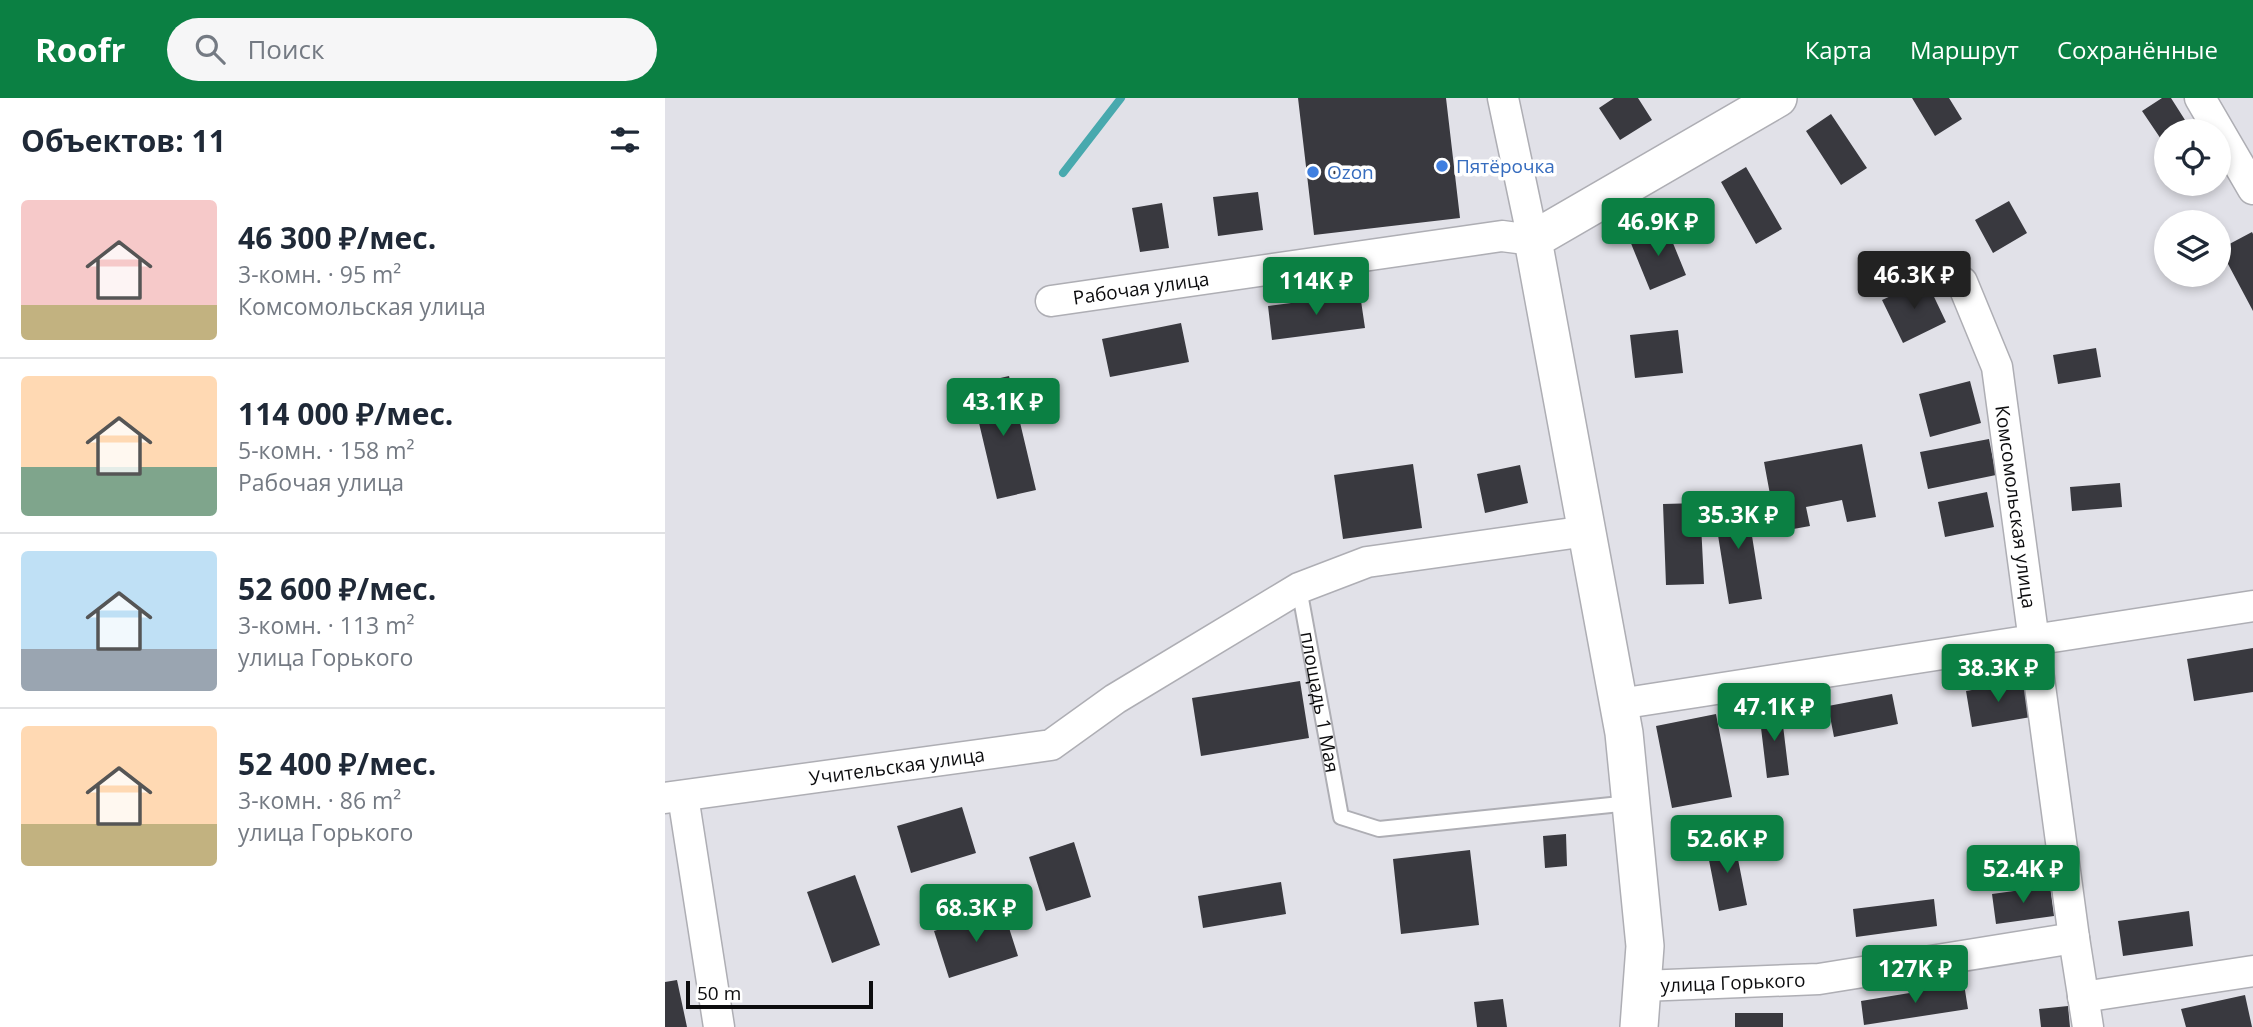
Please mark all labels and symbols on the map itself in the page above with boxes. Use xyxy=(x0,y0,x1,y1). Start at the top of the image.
place label: Пятёрочка xyxy=(1456,153,1555,179)
marker: Пятёрочка xyxy=(1434,158,1450,174)
place label: Ozon xyxy=(1327,159,1374,185)
marker: Ozon xyxy=(1305,164,1321,180)
pin: 46.9K ₽ xyxy=(1593,198,1723,258)
pin: 46.3K ₽ xyxy=(1849,252,1979,311)
pin: 114K ₽ xyxy=(1259,258,1373,317)
street label: Рабочая улица xyxy=(1071,265,1211,311)
pin: 43.1K ₽ xyxy=(938,378,1068,438)
street label: Комсомольская улица xyxy=(1989,404,2042,610)
pin: 35.3K ₽ xyxy=(1673,491,1803,551)
street label: площадь 1 Мая xyxy=(1294,630,1346,775)
pin: 38.3K ₽ xyxy=(1933,644,2063,704)
pin: 47.1K ₽ xyxy=(1709,684,1839,743)
street label: Учительская улица xyxy=(807,741,986,791)
pin: 52.6K ₽ xyxy=(1662,816,1792,875)
pin: 52.4K ₽ xyxy=(1958,846,2088,905)
pin: 68.3K ₽ xyxy=(911,884,1041,944)
pin: 127K ₽ xyxy=(1858,946,1972,1005)
street label: улица Горького xyxy=(1660,967,1806,998)
scale bar xyxy=(686,978,873,1010)

